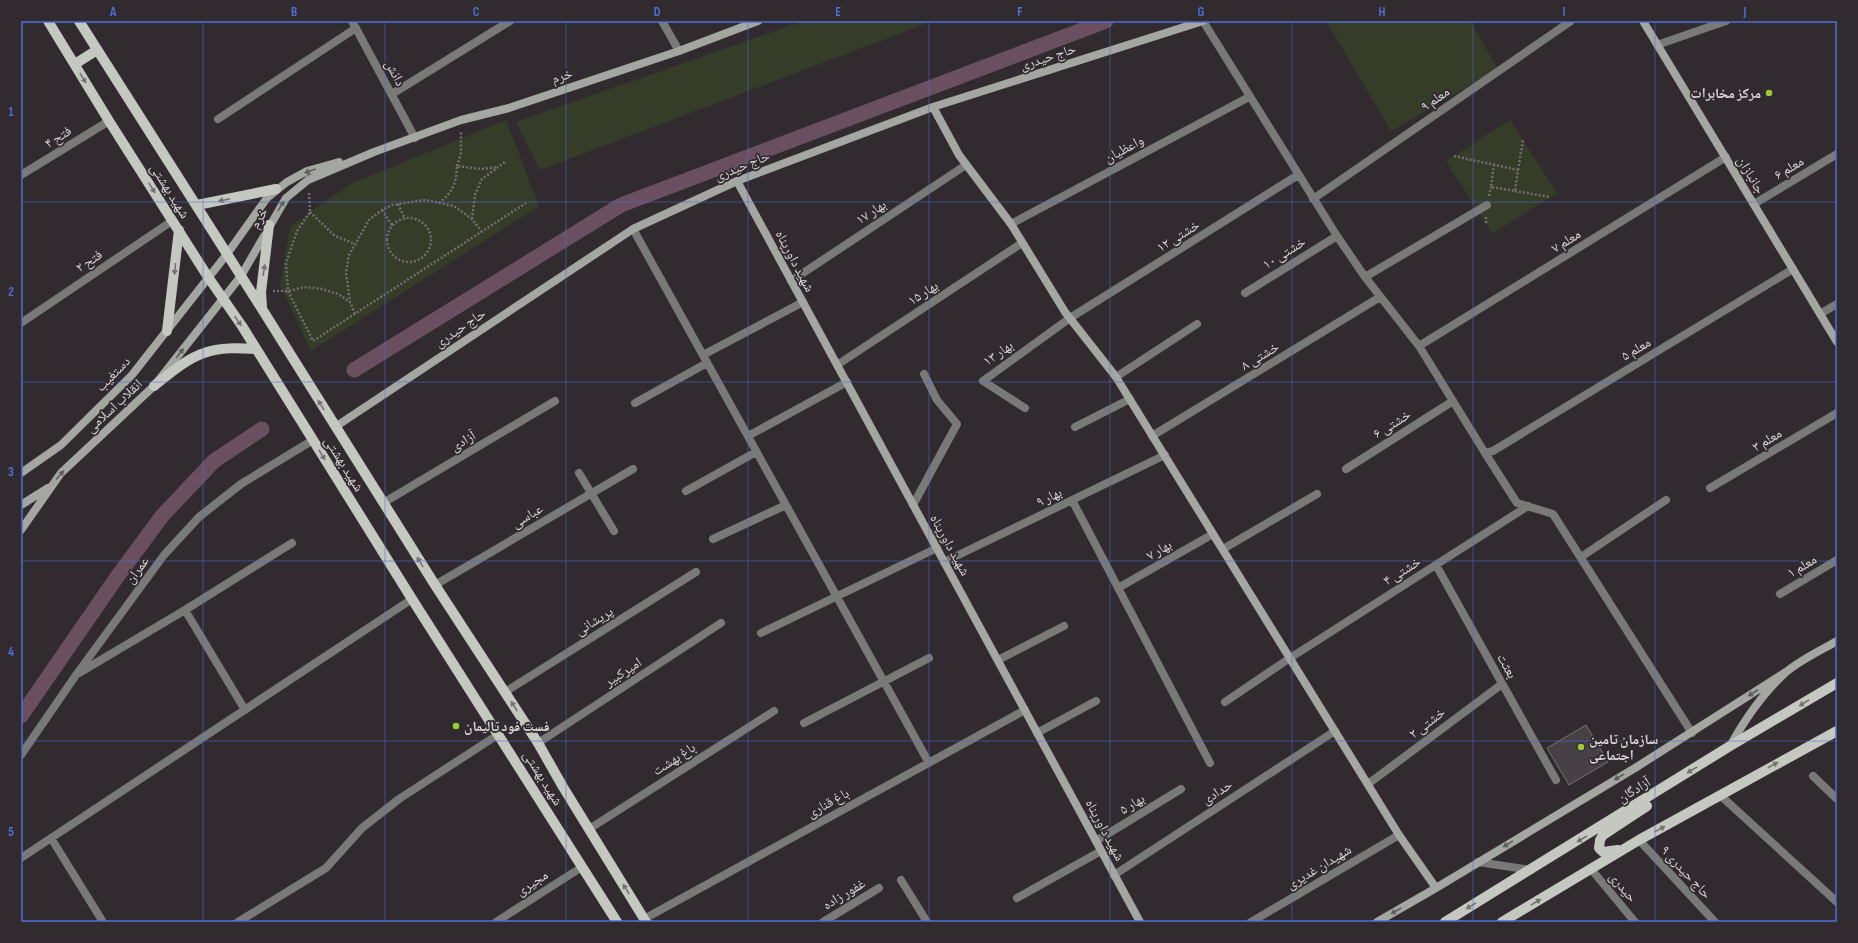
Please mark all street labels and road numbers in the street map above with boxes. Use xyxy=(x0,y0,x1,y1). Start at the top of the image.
street label: حاج حیدری xyxy=(1018,40,1079,75)
street label: دانش xyxy=(381,57,409,89)
street label: خرم xyxy=(549,65,575,88)
street label: معلم ۹ xyxy=(1417,83,1453,116)
street label: فتح ۴ xyxy=(41,122,75,153)
street label: واعظیان xyxy=(1101,132,1147,166)
street label: حاج حیدری xyxy=(712,147,773,186)
street label: جانبازان xyxy=(1733,153,1769,197)
street label: معلم ۶ xyxy=(1771,153,1807,184)
street label: شهید بهشتی xyxy=(146,160,194,222)
street label: بهار ۱۷ xyxy=(853,196,890,228)
street label: خرم xyxy=(246,204,273,232)
street label: خشتی ۱۲ xyxy=(1153,216,1203,256)
street label: معلم ۷ xyxy=(1548,225,1584,257)
street label: شهید داورپناه xyxy=(772,227,818,295)
street label: خشتی ۱۰ xyxy=(1259,233,1309,273)
street label: فتح ۲ xyxy=(72,246,106,277)
street label: بهار ۱۵ xyxy=(905,277,942,309)
street label: حاج حیدری xyxy=(431,305,490,352)
street label: معلم ۵ xyxy=(1618,334,1654,365)
street label: بهار ۱۳ xyxy=(980,337,1016,369)
street label: خشتی ۸ xyxy=(1238,338,1282,374)
street label: دستغیب xyxy=(92,353,134,395)
street label: انقلاب اسلامی xyxy=(82,375,146,437)
street label: خشتی ۶ xyxy=(1370,406,1414,442)
street label: معلم ۳ xyxy=(1749,425,1785,456)
street label: آزادی xyxy=(447,427,479,455)
street label: شهید بهشتی xyxy=(320,433,368,495)
street label: بهار ۹ xyxy=(1033,483,1065,510)
street label: عباسی xyxy=(508,500,546,532)
street label: شهید داورپناه xyxy=(926,511,974,579)
street label: بهار ۷ xyxy=(1143,536,1175,564)
street label: معلم ۱ xyxy=(1784,551,1820,582)
street label: عمران xyxy=(121,553,153,587)
street label: خشتی ۴ xyxy=(1380,553,1424,589)
street label: پریشانی xyxy=(572,603,616,639)
street label: بعثت xyxy=(1493,650,1521,682)
street label: امیرکبیر xyxy=(600,654,645,691)
street label: خشتی ۲ xyxy=(1405,704,1449,742)
street label: باغ بهشت xyxy=(649,739,699,780)
street label: شهید بهشتی xyxy=(519,747,567,809)
street label: آزادگان xyxy=(1614,773,1654,807)
street label: حدادی xyxy=(1198,776,1236,808)
street label: باغ قناری xyxy=(804,784,853,822)
street label: بهار ۵ xyxy=(1116,790,1148,818)
street label: شهید داورپناه xyxy=(1082,796,1128,864)
street label: شهیدان غدیری xyxy=(1283,841,1355,893)
street label: حاج حیدری ۹ xyxy=(1656,842,1715,903)
street label: مجیری xyxy=(513,866,551,900)
street label: حیدری xyxy=(1605,868,1641,906)
street label: غفور زاده xyxy=(820,875,868,913)

